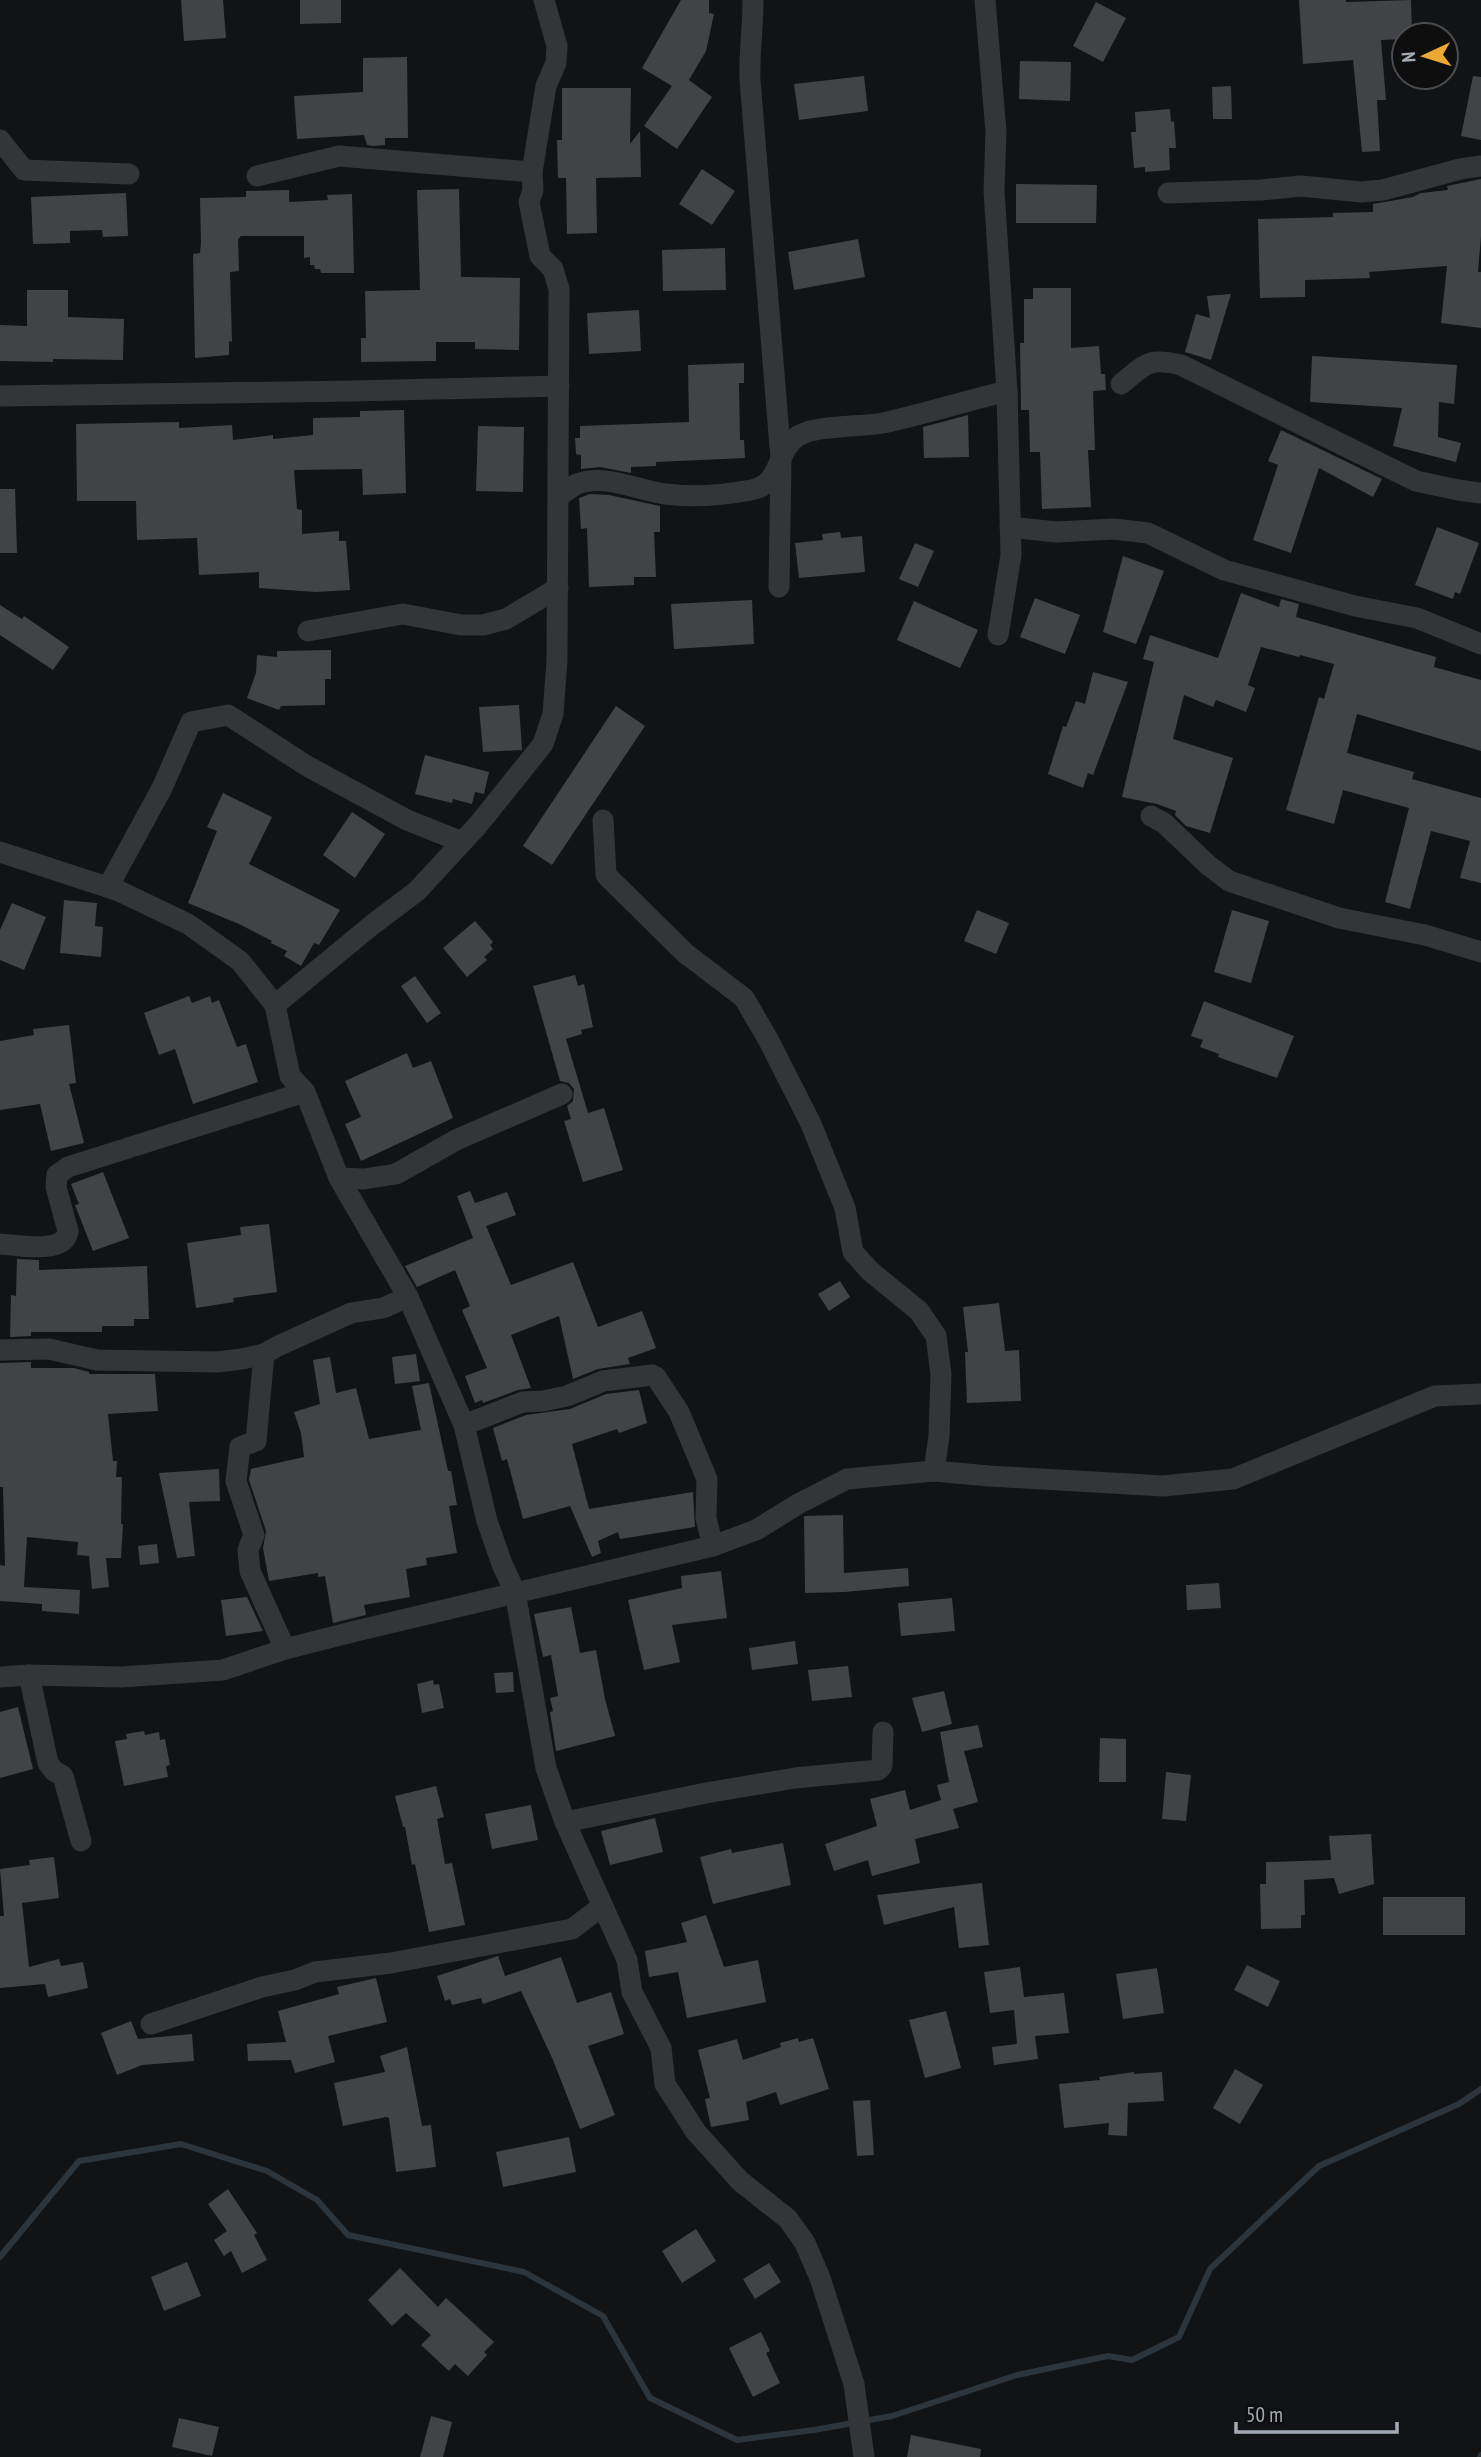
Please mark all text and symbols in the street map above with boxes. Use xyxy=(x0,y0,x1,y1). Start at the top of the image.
north arrow xyxy=(1390,21,1460,91)
text: N xyxy=(1396,51,1420,63)
scale bar xyxy=(1236,2390,1397,2434)
text: 50 m xyxy=(1246,2401,1283,2428)

